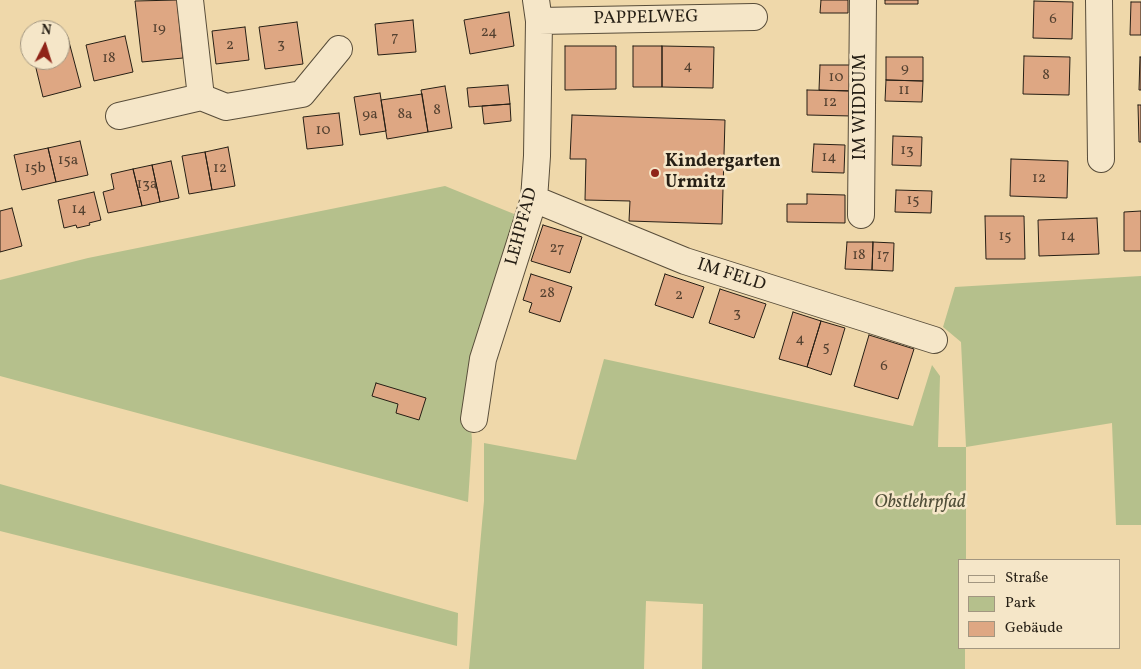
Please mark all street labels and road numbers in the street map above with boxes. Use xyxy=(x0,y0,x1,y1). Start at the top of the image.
street label: PAPPELWEG xyxy=(593,7,699,31)
street label: IM WIDDUM xyxy=(851,54,873,160)
street label: LEHPFAD xyxy=(502,186,544,268)
street label: IM FELD xyxy=(694,255,768,297)

